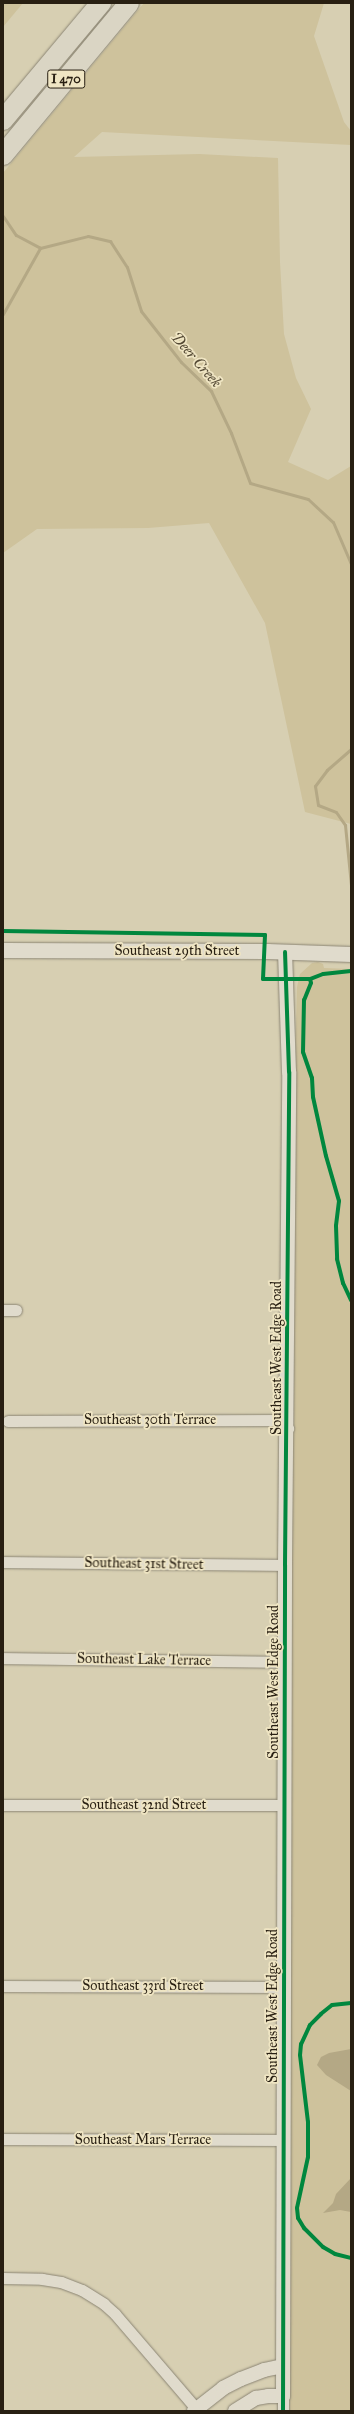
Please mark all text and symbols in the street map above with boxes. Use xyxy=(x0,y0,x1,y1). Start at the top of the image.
road number: I 470 xyxy=(47,68,85,90)
water label: Deer Creek xyxy=(167,329,225,391)
street label: Southeast 29th Street xyxy=(114,943,240,959)
street label: Southeast West Edge Road xyxy=(269,1281,285,1435)
street label: Southeast 30th Terrace xyxy=(84,1412,216,1428)
street label: Southeast 31st Street xyxy=(84,1555,204,1573)
street label: Southeast West Edge Road xyxy=(266,1605,282,1759)
street label: Southeast Lake Terrace xyxy=(77,1650,211,1670)
street label: Southeast 32nd Street xyxy=(81,1797,207,1813)
street label: Southeast West Edge Road xyxy=(265,1929,281,2083)
street label: Southeast 33rd Street xyxy=(82,1978,204,1994)
street label: Southeast Mars Terrace xyxy=(75,2132,211,2148)

